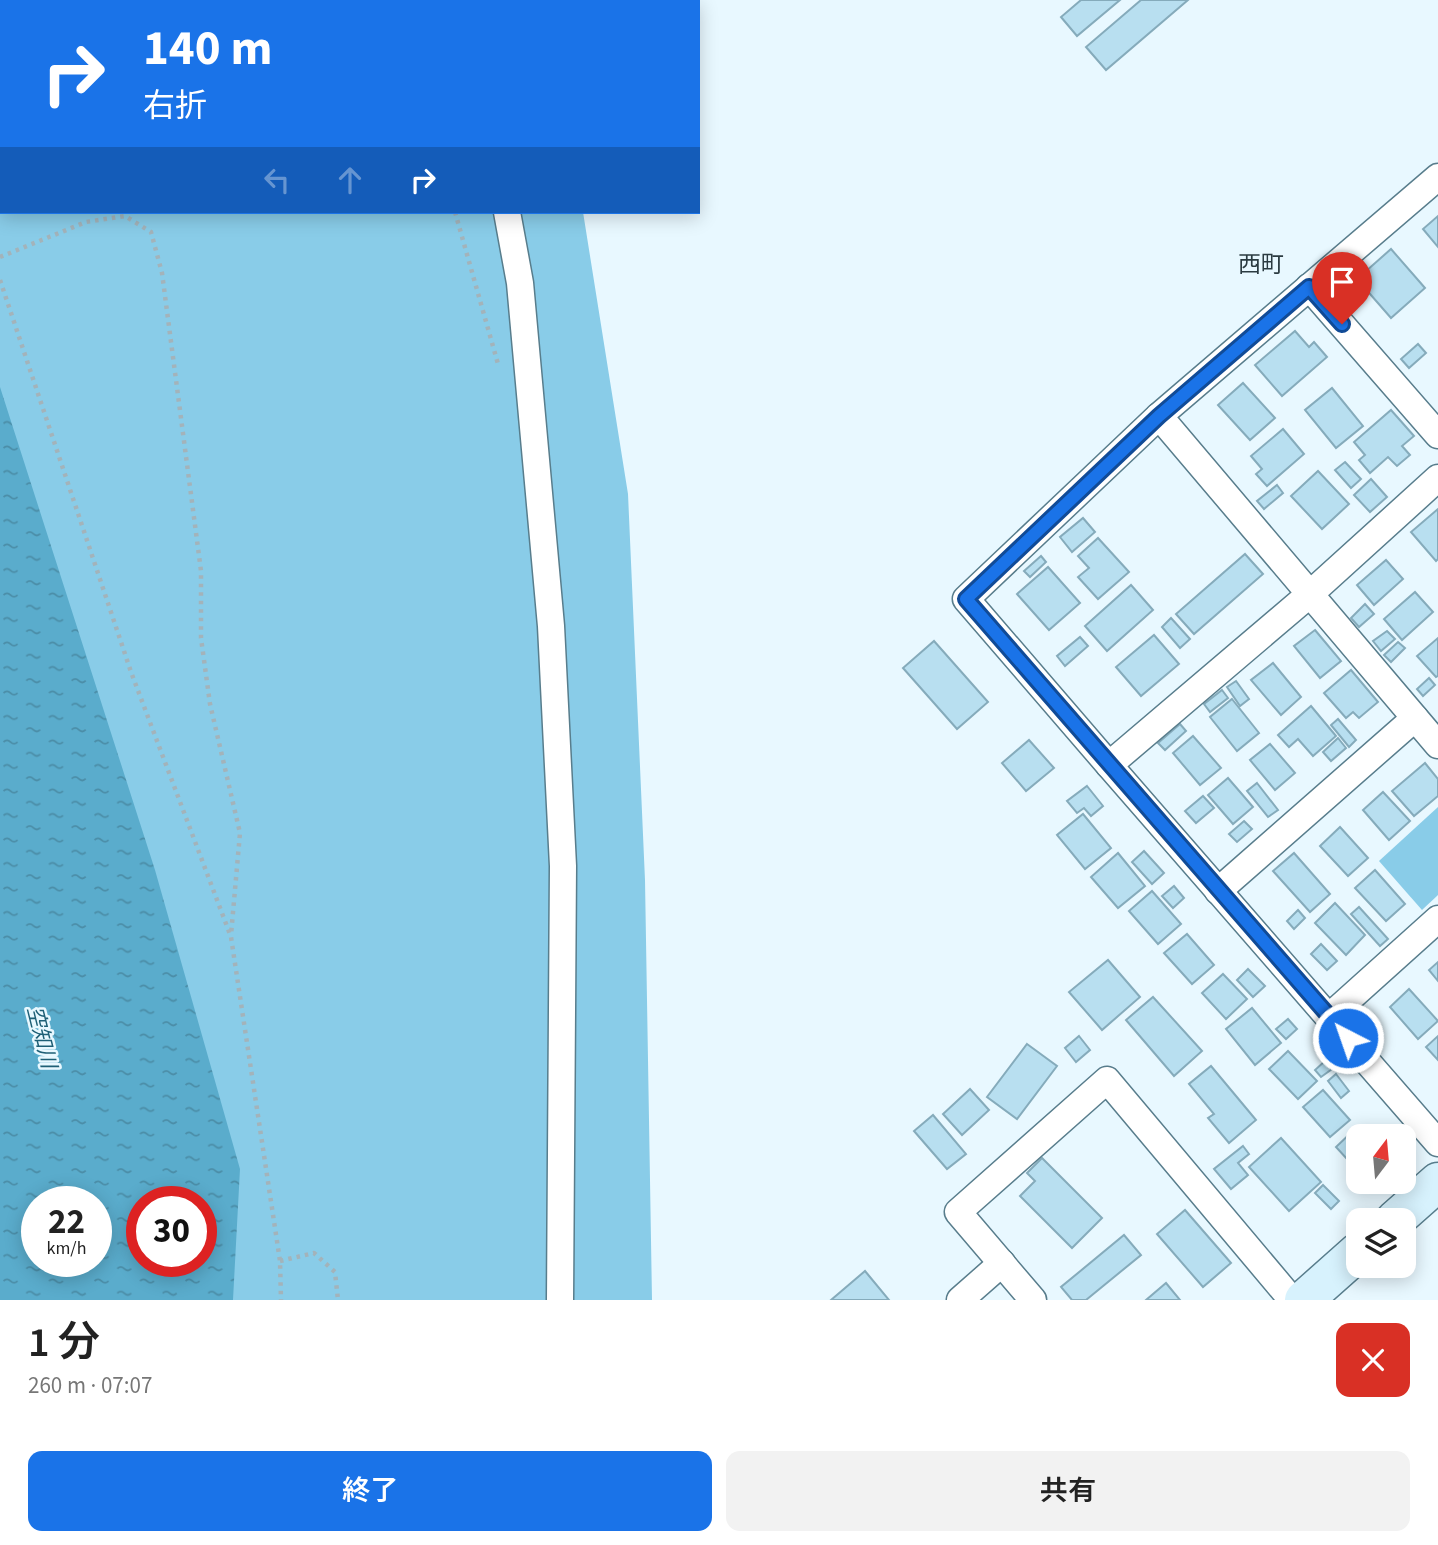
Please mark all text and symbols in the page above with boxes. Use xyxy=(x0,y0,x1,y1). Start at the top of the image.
text: 140 m xyxy=(143,14,272,84)
icon: right xyxy=(28,28,119,119)
text: 右折 xyxy=(143,83,207,129)
icon: left xyxy=(258,161,296,199)
icon: ahead xyxy=(331,161,369,199)
icon: right xyxy=(404,161,442,199)
district label: 西町 xyxy=(1238,248,1284,281)
pin xyxy=(1312,252,1372,324)
icon: arrive xyxy=(1323,263,1361,301)
position arrow xyxy=(1311,1001,1385,1075)
water label: 空知川 xyxy=(20,1003,65,1073)
north arrow xyxy=(1346,1124,1416,1194)
map controls xyxy=(1346,1124,1416,1278)
speed limit sign: 30 xyxy=(126,1186,217,1277)
text: 22 xyxy=(48,1197,85,1247)
button: layers xyxy=(1346,1208,1416,1278)
text: km/h xyxy=(47,1236,86,1261)
text: 1 分 xyxy=(28,1313,100,1373)
button: close xyxy=(1336,1323,1410,1397)
text: 260 m · 07:07 xyxy=(28,1369,152,1402)
button: 終了 xyxy=(28,1451,712,1531)
button: 共有 xyxy=(726,1451,1410,1531)

